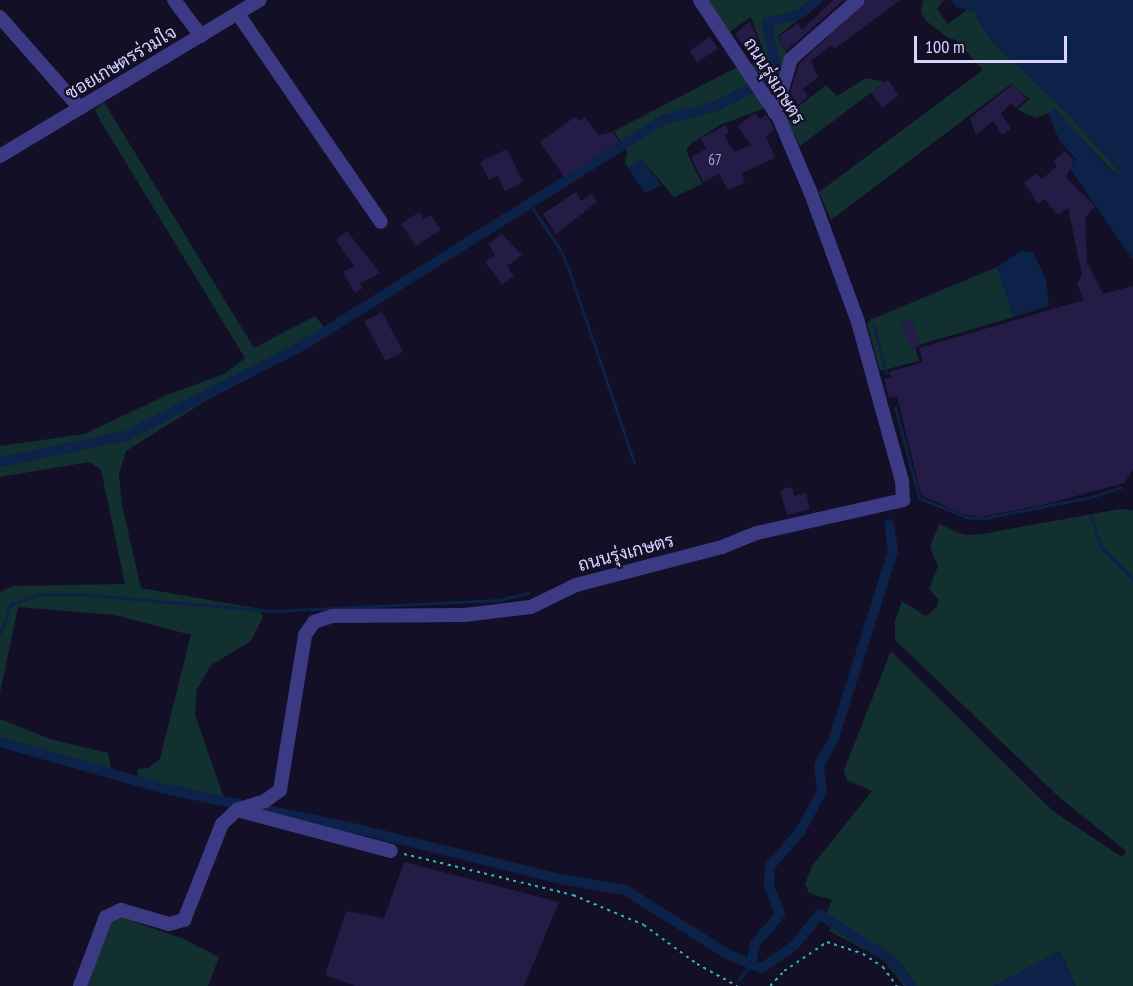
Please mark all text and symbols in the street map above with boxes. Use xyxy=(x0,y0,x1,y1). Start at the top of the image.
street label: ซอยเกษตรร่วมใจ xyxy=(62,21,180,105)
scale bar xyxy=(917,24,1070,62)
street label: ถนนรุ่งเกษตร xyxy=(739,34,809,128)
text: 100 m xyxy=(925,35,965,58)
house number: 67 xyxy=(708,151,722,169)
street label: ถนนรุ่งเกษตร xyxy=(576,530,676,576)

